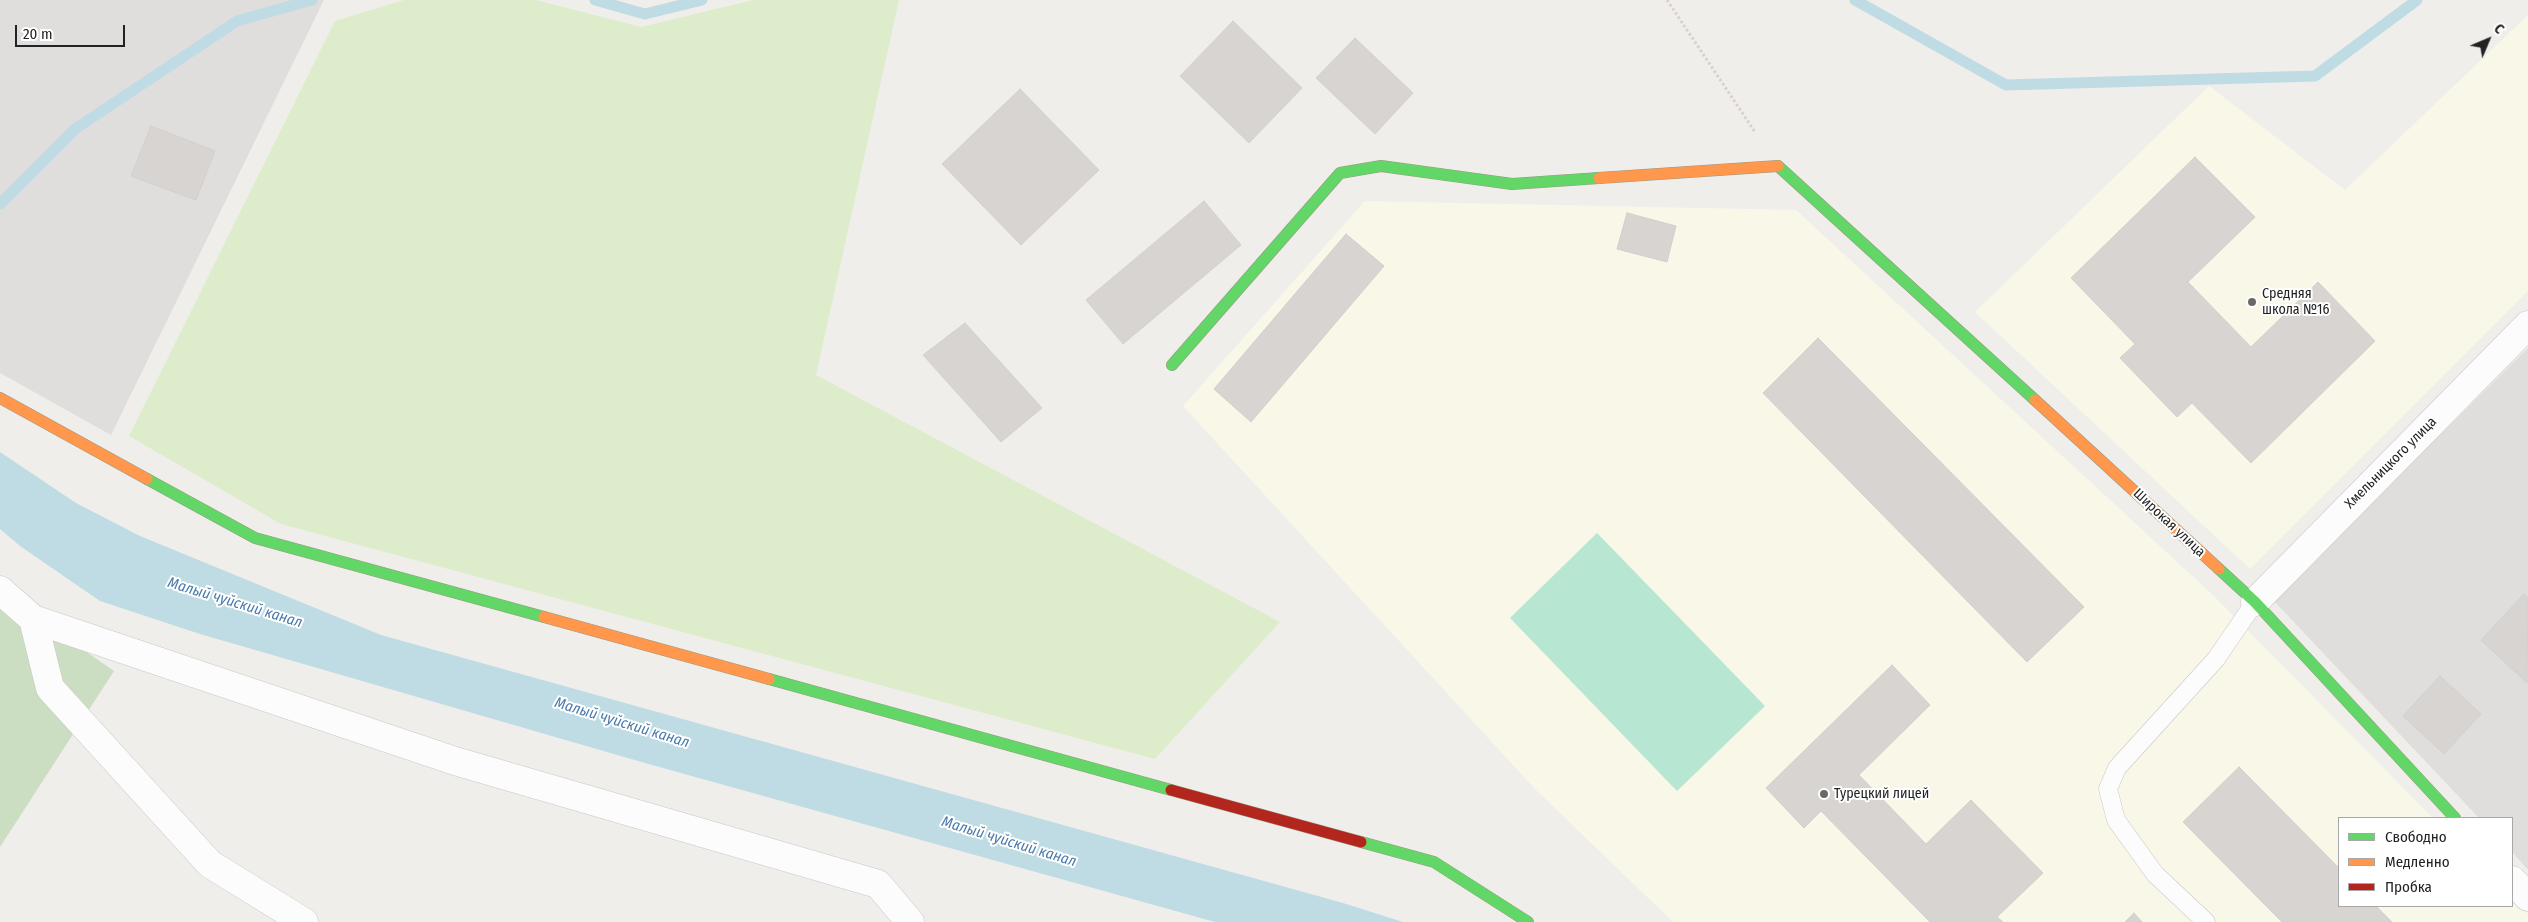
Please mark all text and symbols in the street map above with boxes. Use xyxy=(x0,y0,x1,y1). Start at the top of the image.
scale bar xyxy=(18,15,128,47)
north arrow xyxy=(2463,15,2513,65)
text: С xyxy=(2490,20,2508,38)
text: 20 m xyxy=(23,25,53,43)
place label: Средняя школа №16 xyxy=(2262,286,2330,318)
marker: Средняя школа №16 xyxy=(2246,296,2258,308)
street label: Хмельницкого улица xyxy=(2342,414,2440,512)
street label: Широкая улица xyxy=(2129,485,2209,561)
water label: Малый чуйский канал xyxy=(165,574,305,632)
water label: Малый чуйский канал xyxy=(552,694,692,752)
place label: Турецкий лицей xyxy=(1834,786,1929,802)
marker: Турецкий лицей xyxy=(1818,788,1830,800)
water label: Малый чуйский канал xyxy=(939,813,1079,871)
legend xyxy=(2338,817,2513,907)
text: Свободно xyxy=(2385,828,2447,846)
text: Медленно xyxy=(2385,853,2450,871)
text: Пробка xyxy=(2385,878,2432,896)

